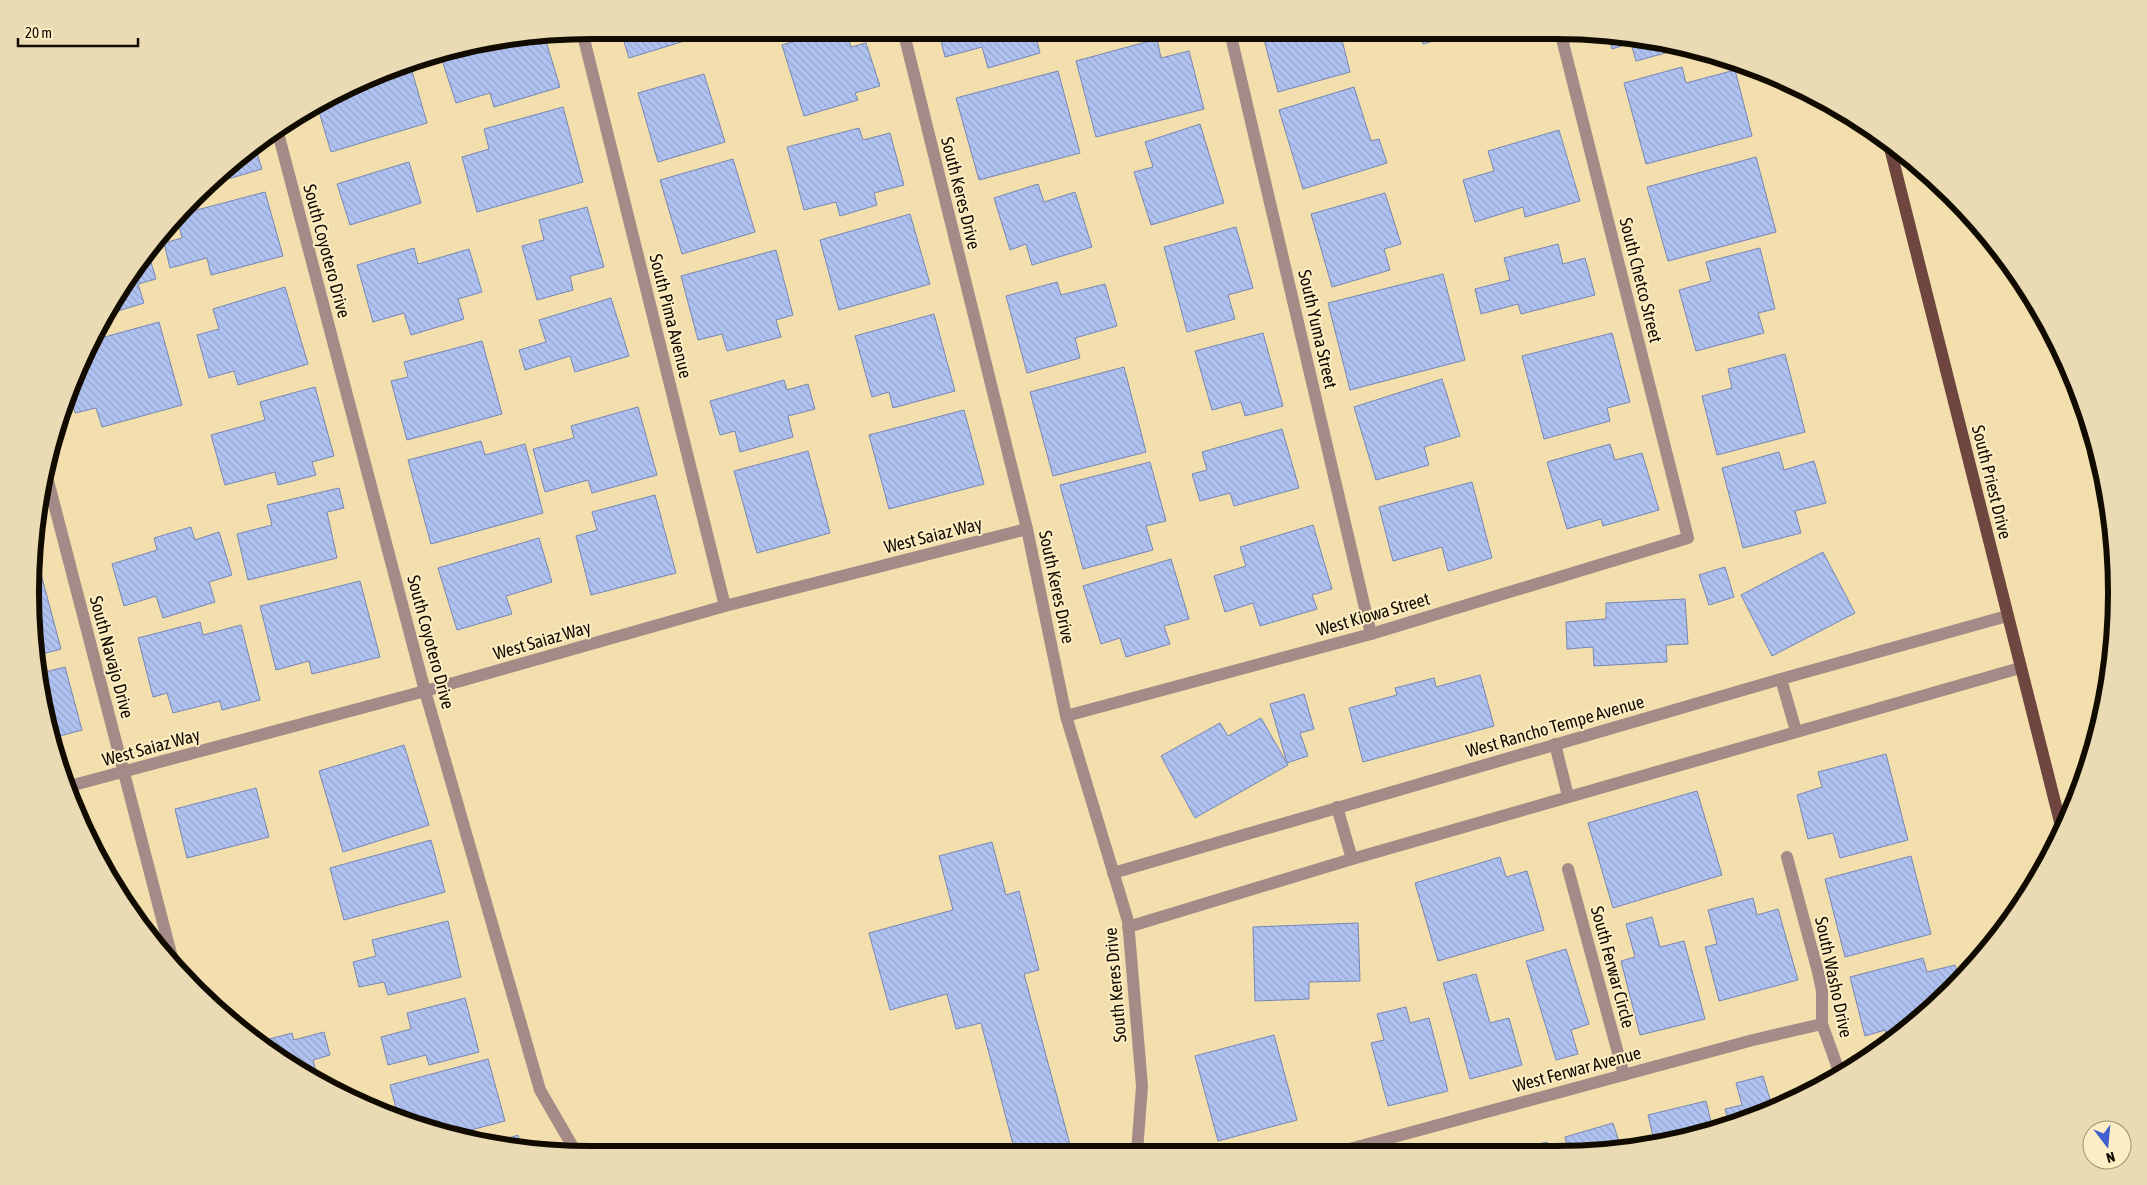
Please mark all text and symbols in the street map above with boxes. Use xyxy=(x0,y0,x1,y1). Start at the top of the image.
scale bar xyxy=(18,15,138,47)
text: 20 m xyxy=(25,24,52,41)
street label: South Keres Drive xyxy=(937,135,985,251)
street label: South Coyotero Drive xyxy=(299,182,355,320)
street label: South Chetco Street xyxy=(1615,215,1667,345)
street label: South Pima Avenue xyxy=(645,252,697,380)
street label: South Yuma Street xyxy=(1294,268,1342,390)
street label: South Priest Drive xyxy=(1968,423,2016,541)
street label: West Saiaz Way xyxy=(882,513,984,557)
street label: South Keres Drive xyxy=(1035,529,1079,645)
street label: South Coyotero Drive xyxy=(403,573,459,711)
street label: West Kiowa Street xyxy=(1314,588,1432,640)
street label: South Navajo Drive xyxy=(86,594,138,720)
street label: West Saiaz Way xyxy=(491,616,593,664)
street label: West Rancho Tempe Avenue xyxy=(1464,691,1646,761)
street label: West Saiaz Way xyxy=(100,724,202,770)
street label: South Ferwar Circle xyxy=(1587,904,1639,1030)
street label: South Washo Drive xyxy=(1811,915,1857,1039)
street label: South Keres Drive xyxy=(1100,927,1130,1043)
street label: West Ferwar Avenue xyxy=(1511,1042,1643,1096)
north arrow xyxy=(2082,1120,2132,1170)
text: N xyxy=(2104,1149,2117,1166)

